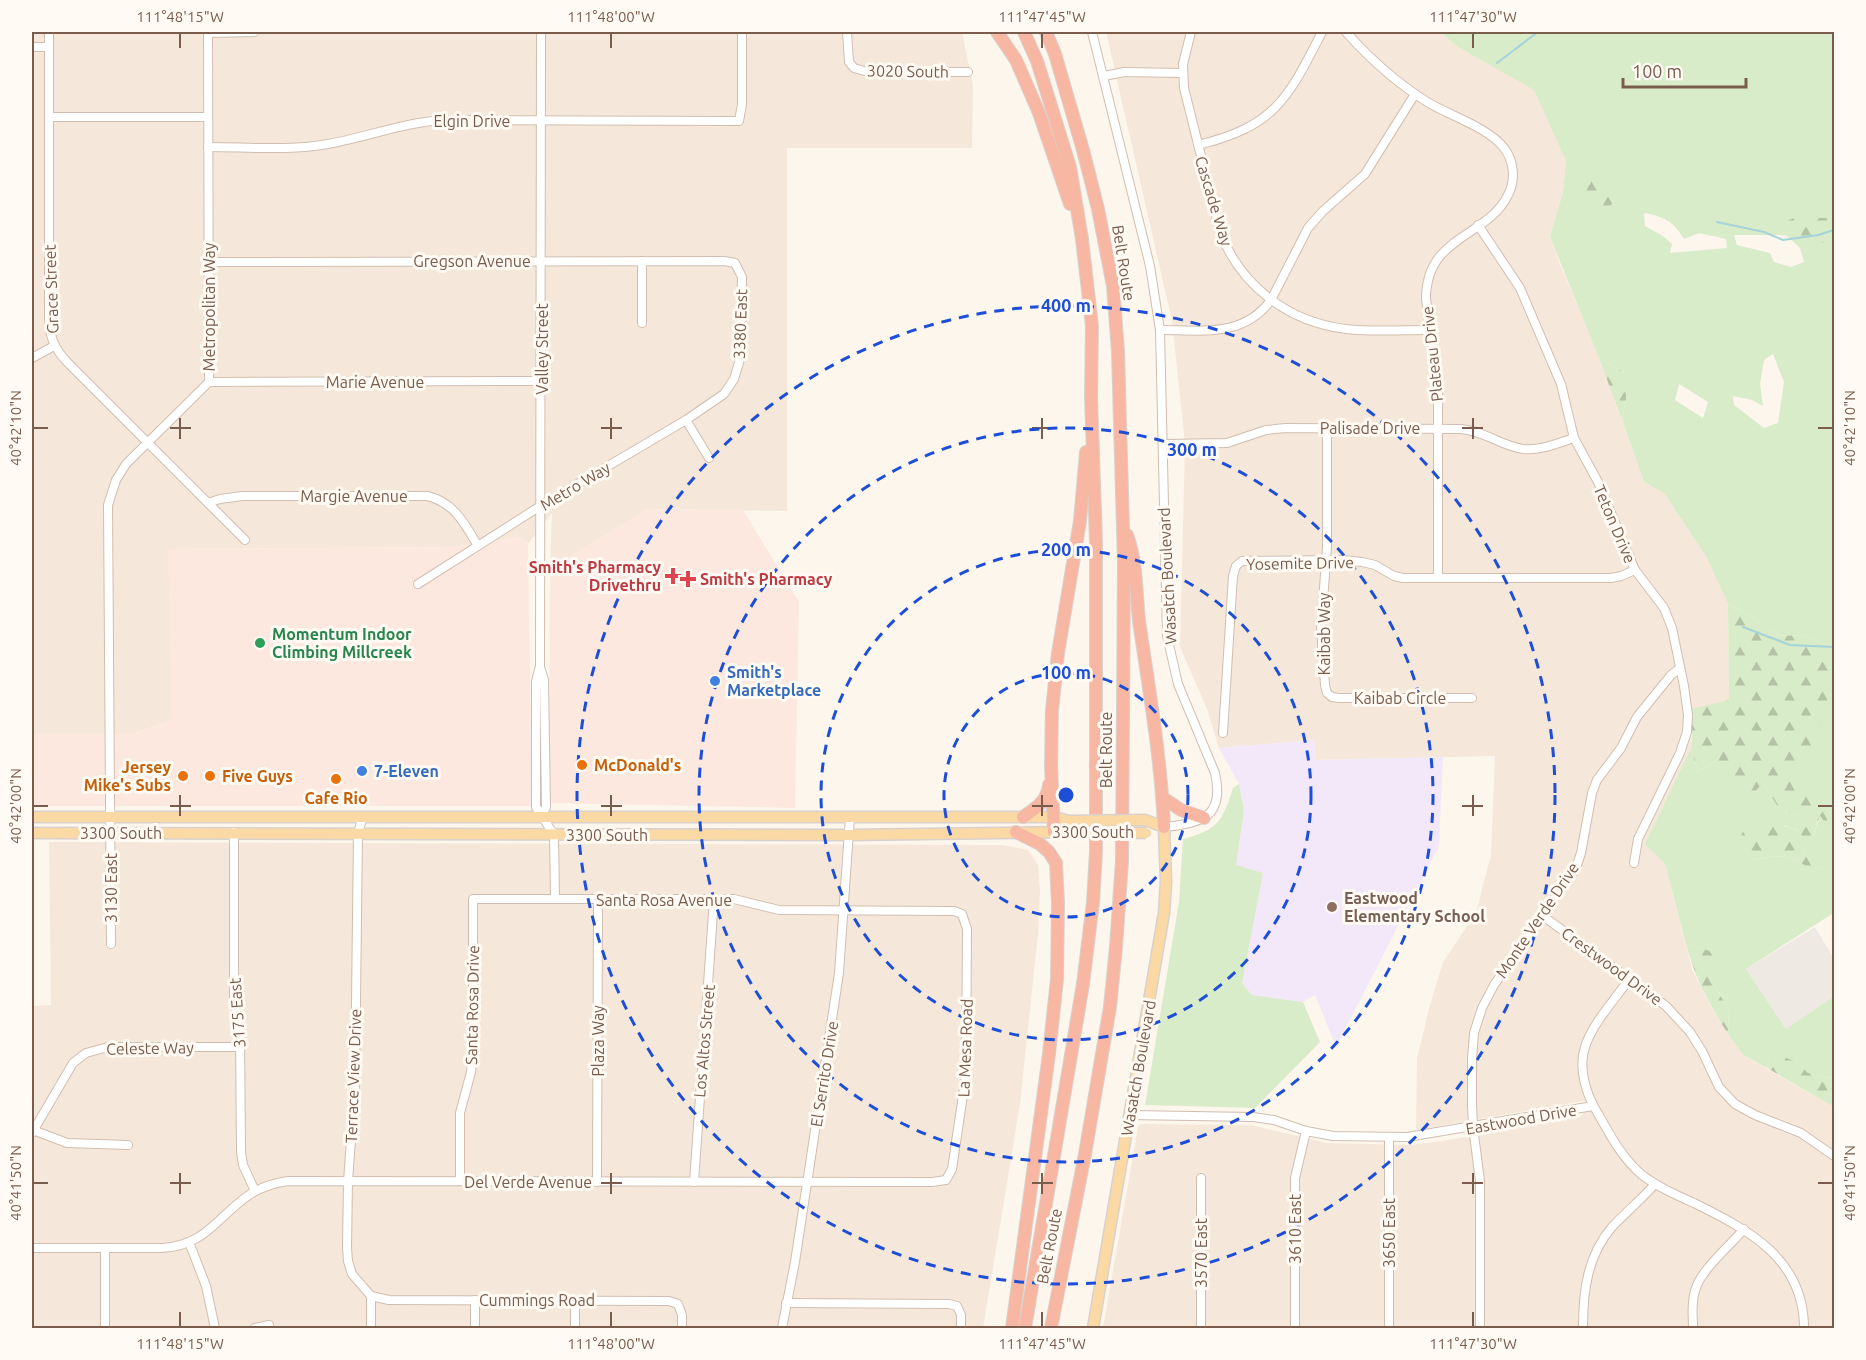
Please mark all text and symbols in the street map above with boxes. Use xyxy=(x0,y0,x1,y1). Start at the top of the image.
text: 111°48'15"W xyxy=(136,8,224,25)
text: 111°48'00"W xyxy=(567,8,655,25)
text: 111°47'45"W xyxy=(998,8,1086,25)
text: 111°47'30"W xyxy=(1429,8,1517,25)
scale bar xyxy=(1623,51,1746,89)
street label: 3020 South xyxy=(867,61,949,81)
text: 100 m xyxy=(1632,61,1682,81)
street label: Elgin Drive xyxy=(434,112,510,130)
street label: Cascade Way xyxy=(1192,154,1236,248)
street label: Belt Route xyxy=(1109,224,1139,302)
street label: Metropolitan Way xyxy=(200,242,218,371)
street label: Grace Street xyxy=(40,243,62,334)
street label: Gregson Avenue xyxy=(413,252,531,270)
street label: 3380 East xyxy=(730,288,750,359)
text: 400 m xyxy=(1041,295,1091,315)
street label: Valley Street xyxy=(533,303,551,395)
street label: Plateau Drive xyxy=(1418,305,1446,403)
street label: Marie Avenue xyxy=(326,373,424,391)
text: 40°42'10"N xyxy=(7,390,24,466)
text: 40°42'10"N xyxy=(1841,390,1858,466)
street label: Palisade Drive xyxy=(1320,419,1420,437)
text: 300 m xyxy=(1167,439,1217,459)
street label: Metro Way xyxy=(537,458,614,514)
street label: Teton Drive xyxy=(1590,482,1640,566)
street label: Margie Avenue xyxy=(300,487,408,505)
street label: Wasatch Boulevard xyxy=(1154,507,1180,645)
text: 200 m xyxy=(1041,539,1091,559)
street label: Yosemite Drive xyxy=(1246,553,1354,573)
place label: Smith's Pharmacy Drivethru xyxy=(529,558,662,594)
marker: Smith's Pharmacy Drivethru xyxy=(666,569,680,583)
place label: Smith's Pharmacy xyxy=(700,570,833,588)
marker: Smith's Pharmacy xyxy=(681,572,695,586)
street label: Kaibab Way xyxy=(1315,592,1333,675)
place label: Momentum Indoor Climbing Millcreek xyxy=(272,625,412,661)
marker: Momentum Indoor Climbing Millcreek xyxy=(253,636,267,650)
text: 100 m xyxy=(1041,662,1091,682)
place label: Smith's Marketplace xyxy=(727,663,821,699)
marker: Smith's Marketplace xyxy=(708,674,722,688)
street label: Kaibab Circle xyxy=(1354,689,1446,707)
street label: Belt Route xyxy=(1097,712,1115,788)
place label: McDonald's xyxy=(594,756,681,774)
place label: Jersey Mike's Subs xyxy=(84,758,171,794)
marker: McDonald's xyxy=(575,758,589,772)
place label: 7-Eleven xyxy=(374,762,439,780)
marker: 7-Eleven xyxy=(355,764,369,778)
place label: Five Guys xyxy=(222,767,293,785)
text: 40°42'00"N xyxy=(7,768,24,844)
text: 40°42'00"N xyxy=(1841,768,1858,844)
marker: Jersey Mike's Subs xyxy=(176,769,190,783)
marker: Five Guys xyxy=(203,769,217,783)
marker: Cafe Rio xyxy=(329,772,343,786)
centre of rings xyxy=(1056,785,1076,805)
place label: Cafe Rio xyxy=(304,789,368,807)
street label: 3300 South xyxy=(1052,823,1134,841)
street label: 3300 South xyxy=(80,824,162,842)
street label: 3300 South xyxy=(566,826,648,844)
street label: 3130 East xyxy=(102,852,120,923)
street label: Monte Verde Drive xyxy=(1492,859,1582,981)
place label: Eastwood Elementary School xyxy=(1344,889,1485,925)
street label: Santa Rosa Avenue xyxy=(596,891,732,909)
marker: Eastwood Elementary School xyxy=(1325,900,1339,914)
street label: Crestwood Drive xyxy=(1558,923,1666,1009)
street label: Santa Rosa Drive xyxy=(462,945,482,1065)
street label: 3175 East xyxy=(226,977,248,1049)
street label: Los Altos Street xyxy=(690,983,718,1098)
street label: La Mesa Road xyxy=(954,998,976,1098)
street label: Wasatch Boulevard xyxy=(1117,999,1159,1137)
street label: Plaza Way xyxy=(589,1005,607,1077)
street label: Terrace View Drive xyxy=(342,1008,364,1144)
street label: El Serrito Drive xyxy=(807,1020,841,1128)
street label: Celeste Way xyxy=(106,1038,194,1058)
street label: Eastwood Drive xyxy=(1464,1100,1578,1138)
text: 40°41'50"N xyxy=(7,1145,24,1221)
text: 40°41'50"N xyxy=(1841,1145,1858,1221)
street label: Del Verde Avenue xyxy=(464,1173,592,1191)
street label: 3610 East xyxy=(1286,1193,1304,1264)
street label: 3650 East xyxy=(1380,1197,1398,1268)
street label: Belt Route xyxy=(1033,1207,1065,1285)
street label: 3570 East xyxy=(1192,1217,1210,1288)
street label: Cummings Road xyxy=(479,1291,595,1309)
text: 111°48'15"W xyxy=(136,1335,224,1352)
text: 111°48'00"W xyxy=(567,1335,655,1352)
text: 111°47'45"W xyxy=(998,1335,1086,1352)
text: 111°47'30"W xyxy=(1429,1335,1517,1352)

